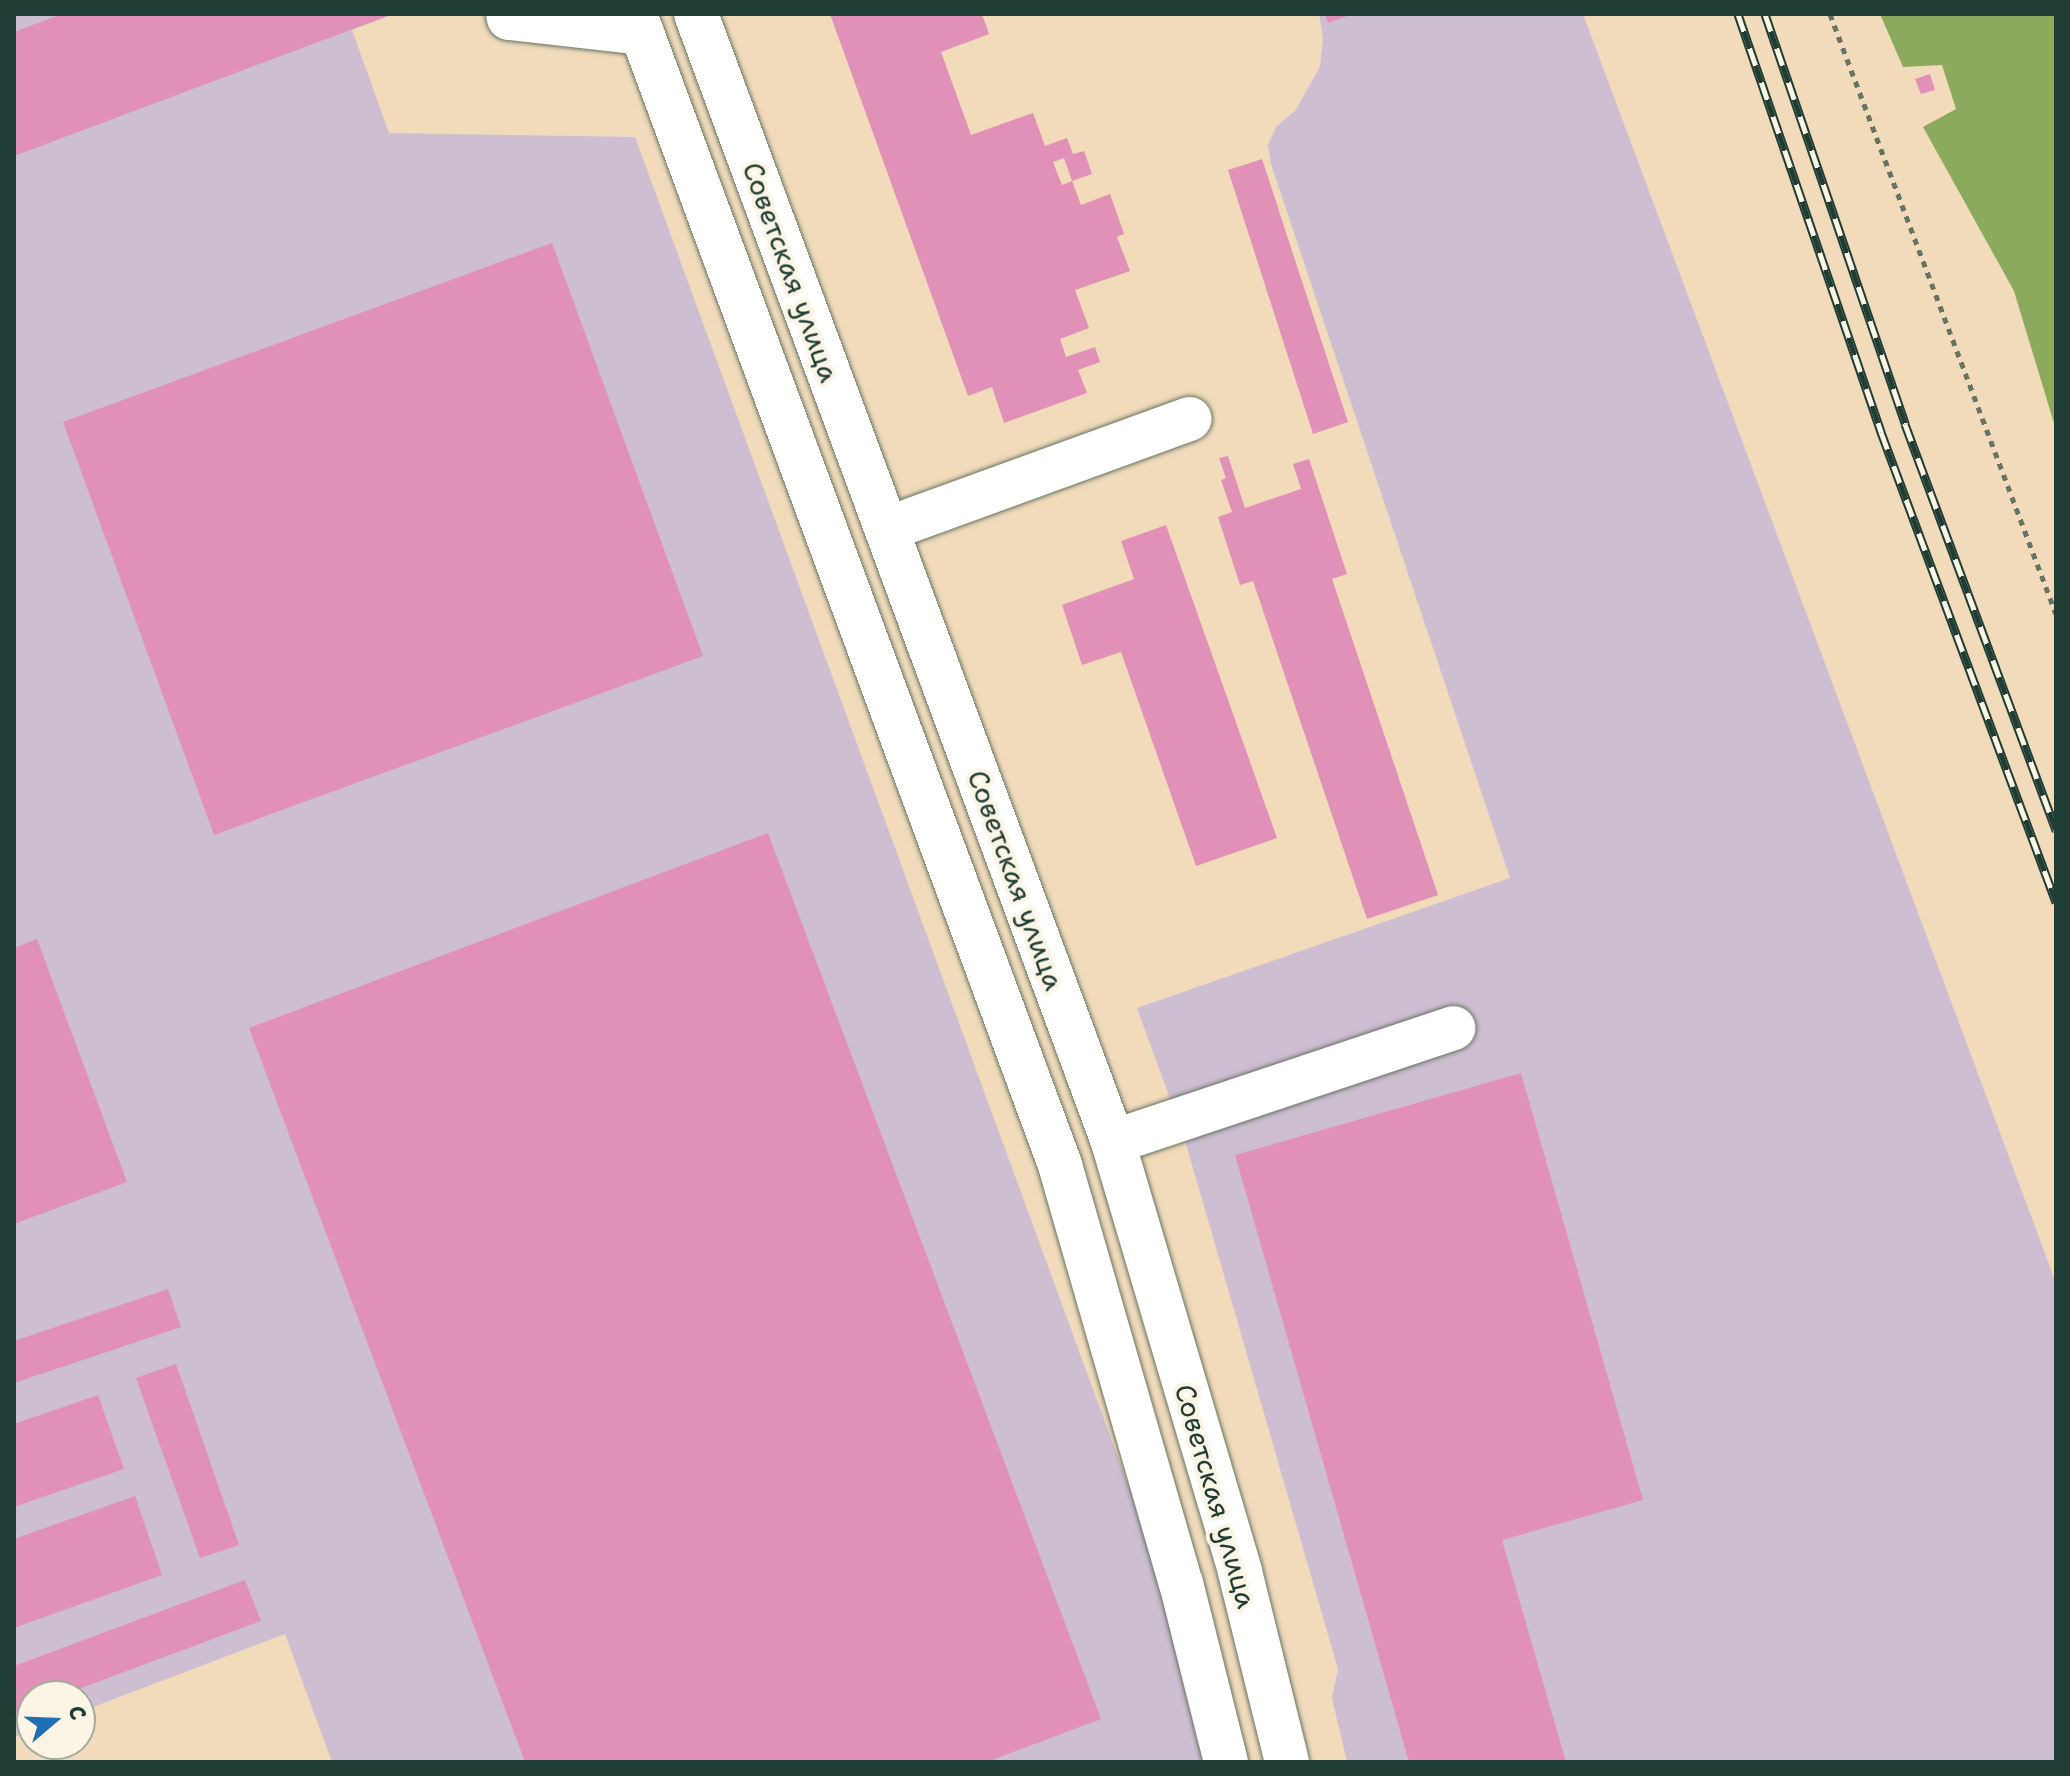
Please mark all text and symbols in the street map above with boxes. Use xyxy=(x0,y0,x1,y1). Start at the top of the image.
street label: Советская улица xyxy=(736,157,846,387)
street label: Советская улица xyxy=(961,765,1071,995)
street label: Советская улица xyxy=(1168,1380,1264,1612)
north arrow xyxy=(16,1680,96,1760)
text: С xyxy=(61,1702,93,1724)

